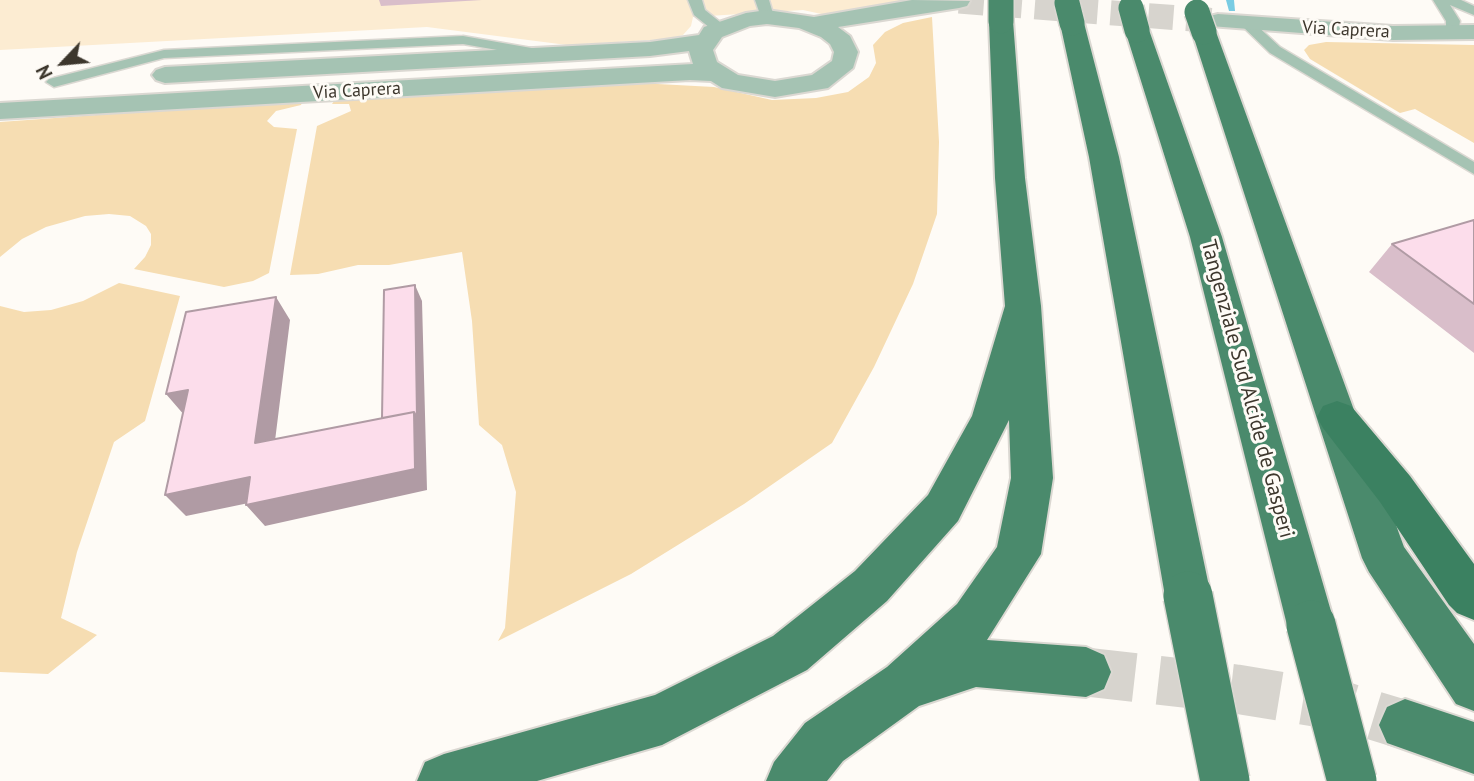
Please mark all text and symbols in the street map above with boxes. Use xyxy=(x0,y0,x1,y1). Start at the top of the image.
street label: Via Caprera xyxy=(1302,17,1390,43)
north arrow xyxy=(28,28,98,98)
text: N xyxy=(31,61,58,83)
street label: Via Caprera xyxy=(313,78,401,104)
street label: Tangenziale Sud Alcide de Gasperi xyxy=(1195,237,1299,541)

